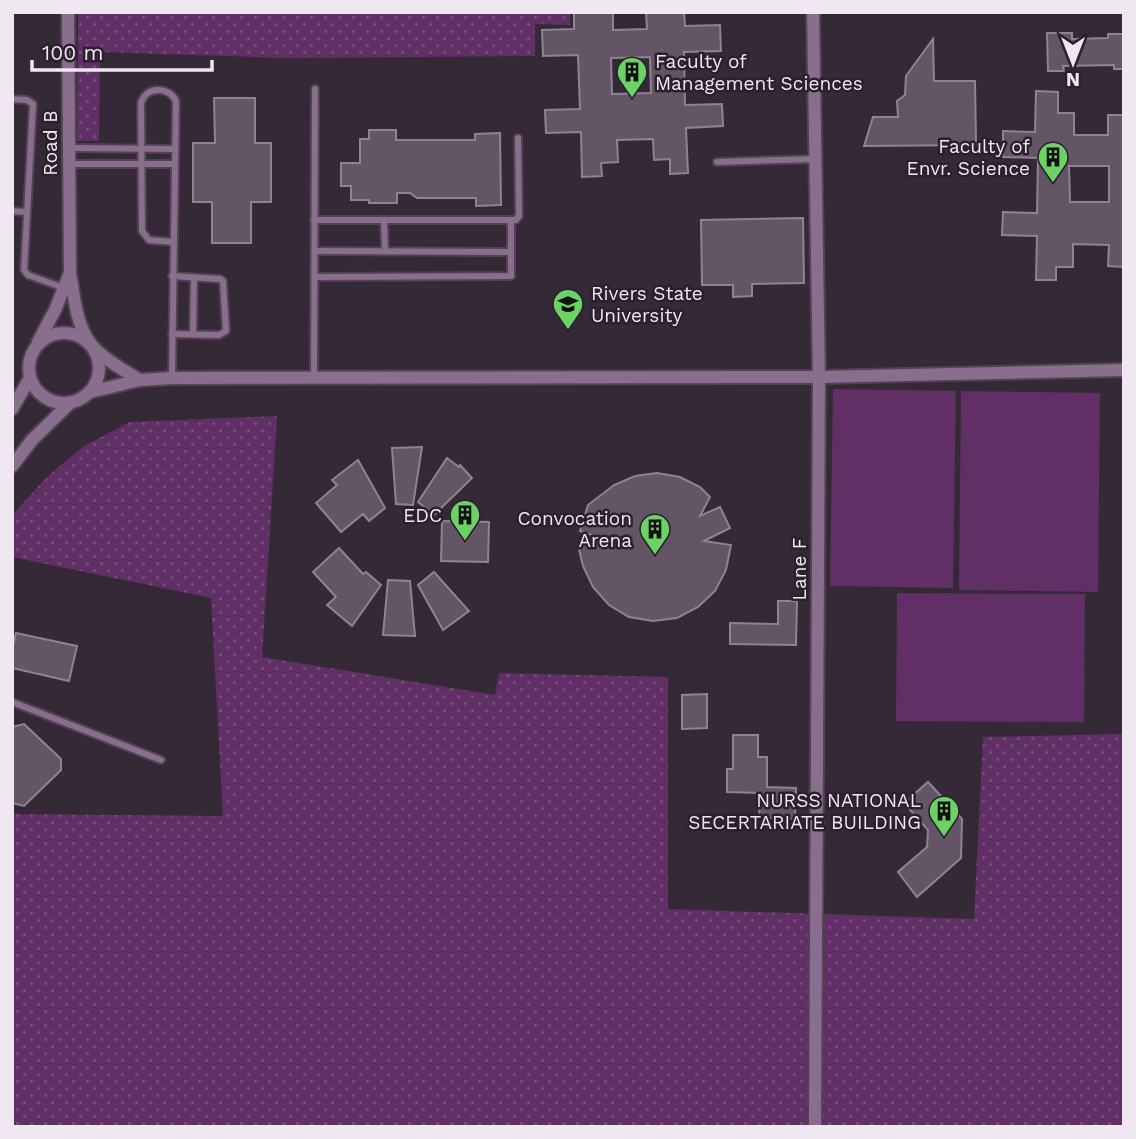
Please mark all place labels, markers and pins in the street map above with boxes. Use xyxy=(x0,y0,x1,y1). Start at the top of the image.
place label: Faculty of Management Sciences xyxy=(655,50,863,95)
building icon: Faculty of Management Sciences xyxy=(615,55,649,99)
place label: Faculty of Envr. Science xyxy=(907,135,1031,180)
building icon: Faculty of Envr. Science xyxy=(1036,140,1070,184)
place label: Rivers State University xyxy=(591,282,703,327)
school or university icon: Rivers State University xyxy=(551,287,585,331)
building icon: EDC xyxy=(448,498,482,542)
place label: EDC xyxy=(403,504,442,527)
place label: Convocation Arena xyxy=(518,507,632,552)
building icon: Convocation Arena xyxy=(638,512,672,556)
place label: NURSS NATIONAL SECERTARIATE BUILDING xyxy=(688,789,921,834)
building icon: NURSS NATIONAL SECERTARIATE BUILDING xyxy=(927,794,961,838)

